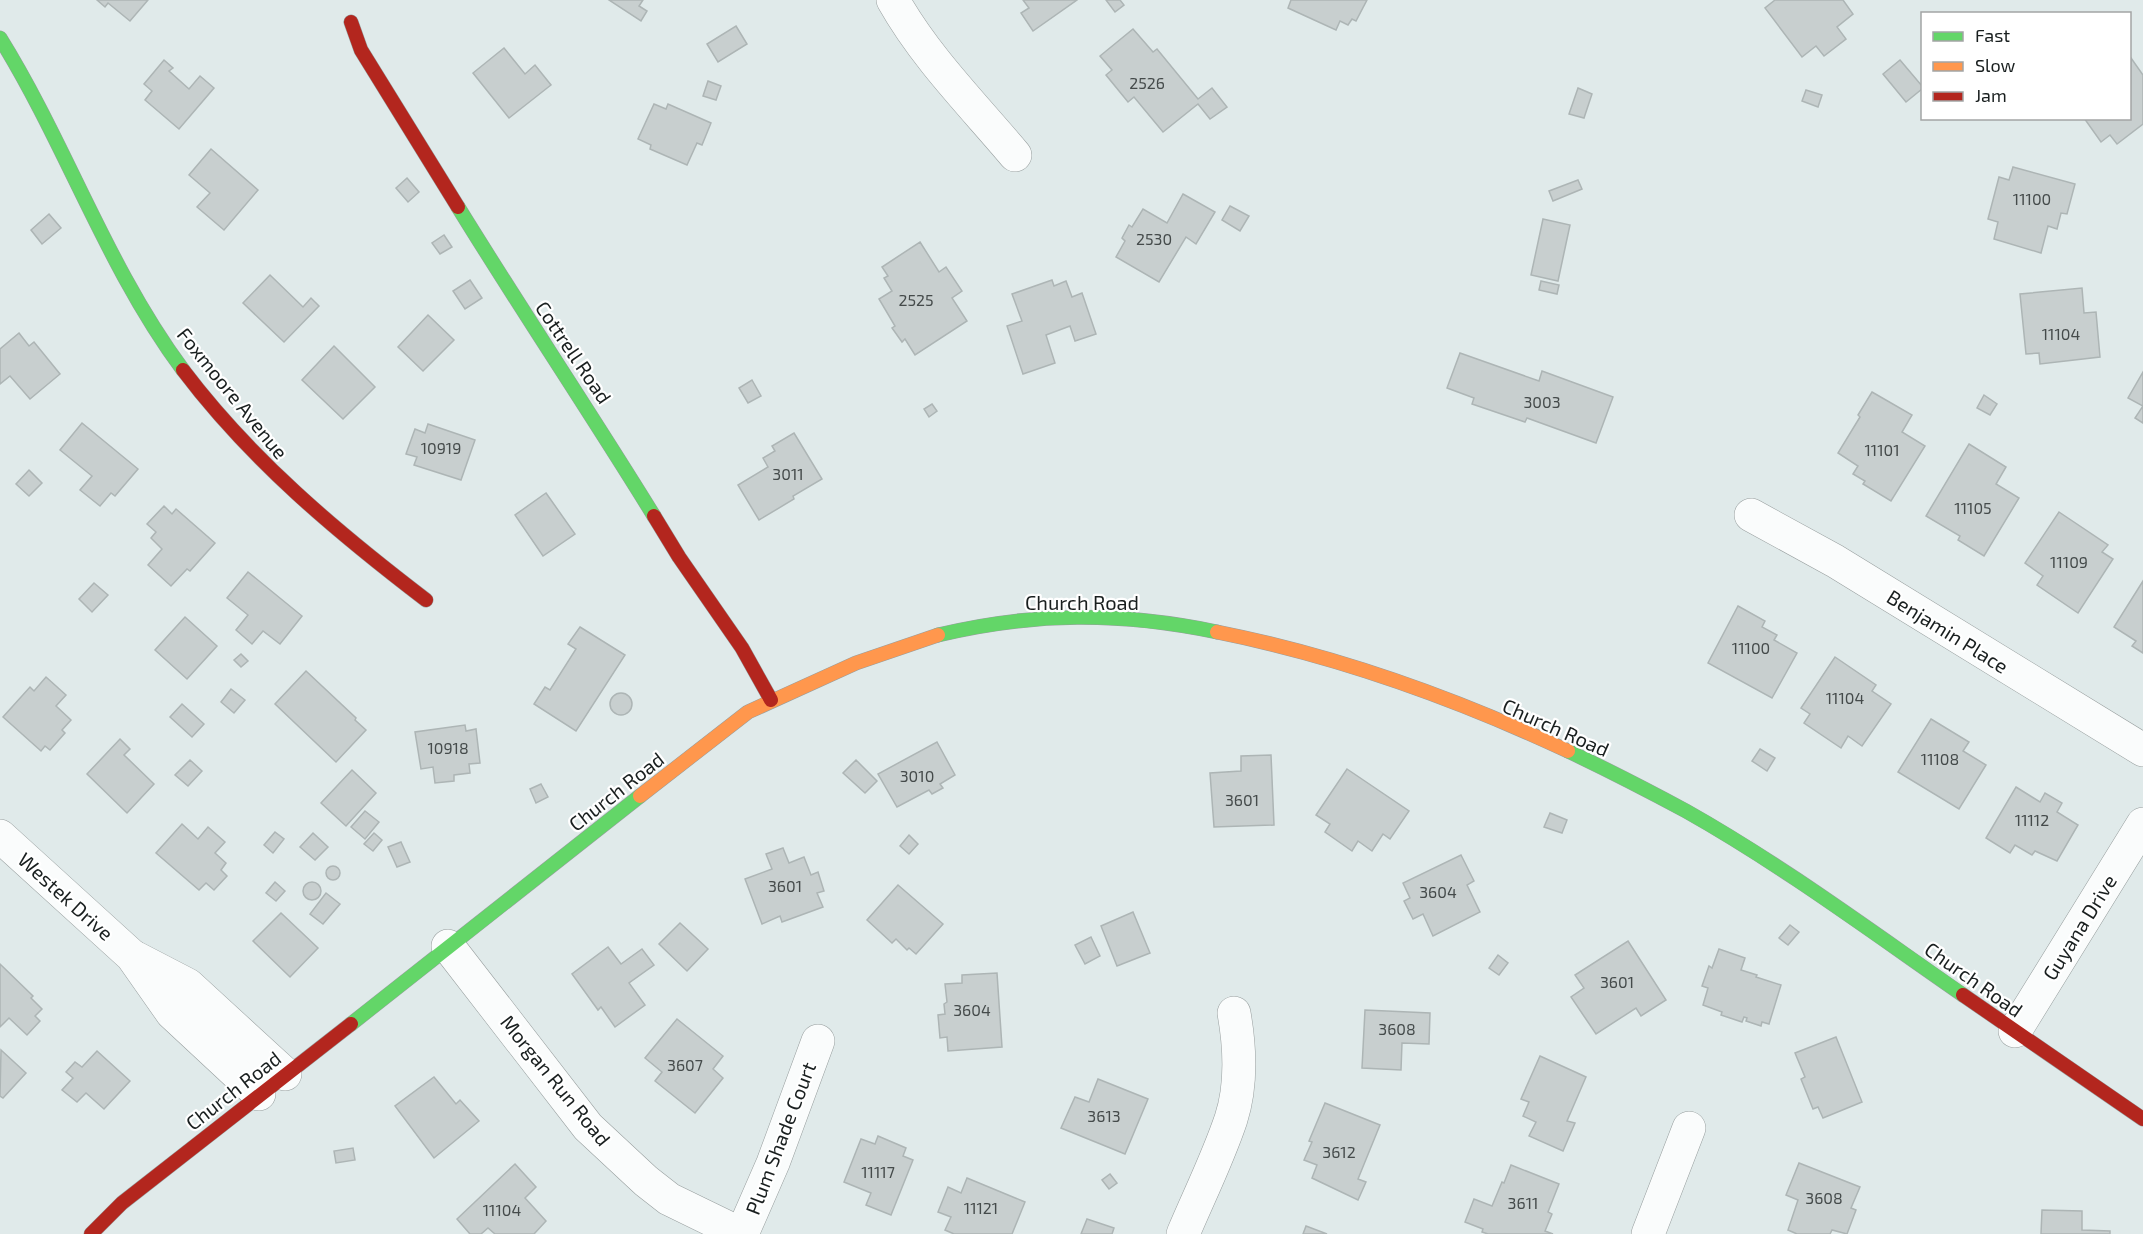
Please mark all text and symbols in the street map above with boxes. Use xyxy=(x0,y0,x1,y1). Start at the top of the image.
legend xyxy=(1921,12,2131,120)
text: Fast xyxy=(1975,24,2010,46)
text: Slow xyxy=(1975,54,2016,76)
house number: 2526 xyxy=(1129,73,1165,92)
text: Jam xyxy=(1975,84,2007,106)
house number: 11100 xyxy=(2013,189,2051,208)
house number: 2530 xyxy=(1136,229,1172,248)
house number: 2525 xyxy=(898,290,934,309)
street label: Cottrell Road xyxy=(531,296,617,408)
street label: Foxmoore Avenue xyxy=(173,323,293,463)
house number: 11104 xyxy=(2042,324,2080,343)
house number: 3003 xyxy=(1523,392,1561,411)
house number: 10919 xyxy=(421,438,461,457)
house number: 11101 xyxy=(1864,440,1900,459)
house number: 3011 xyxy=(772,464,804,483)
house number: 11105 xyxy=(1954,498,1992,517)
house number: 11109 xyxy=(2050,552,2088,571)
street label: Benjamin Place xyxy=(1883,584,2013,678)
street label: Church Road xyxy=(1025,590,1139,614)
house number: 11100 xyxy=(1732,638,1770,657)
house number: 11104 xyxy=(1826,688,1864,707)
street label: Church Road xyxy=(1499,693,1613,761)
house number: 10918 xyxy=(427,738,469,757)
street label: Church Road xyxy=(564,746,668,836)
house number: 11108 xyxy=(1921,749,1959,768)
house number: 3010 xyxy=(900,766,934,785)
house number: 3601 xyxy=(1225,790,1259,809)
house number: 11112 xyxy=(2015,810,2049,829)
street label: Westek Drive xyxy=(13,847,119,945)
street label: Guyana Drive xyxy=(2037,870,2121,984)
house number: 3601 xyxy=(768,876,802,895)
house number: 3604 xyxy=(1419,882,1457,901)
street label: Church Road xyxy=(1920,936,2028,1022)
house number: 3601 xyxy=(1600,972,1634,991)
house number: 3604 xyxy=(953,1000,991,1019)
street label: Morgan Run Road xyxy=(496,1010,616,1150)
house number: 3608 xyxy=(1378,1019,1416,1038)
street label: Church Road xyxy=(181,1045,285,1135)
house number: 3607 xyxy=(667,1055,703,1074)
street label: Plum Shade Court xyxy=(740,1058,820,1218)
house number: 3613 xyxy=(1087,1106,1121,1125)
house number: 3612 xyxy=(1322,1142,1356,1161)
house number: 11117 xyxy=(861,1162,895,1181)
house number: 3608 xyxy=(1805,1188,1843,1207)
house number: 3611 xyxy=(1508,1193,1538,1212)
house number: 11121 xyxy=(964,1198,998,1217)
house number: 11104 xyxy=(483,1200,521,1219)

